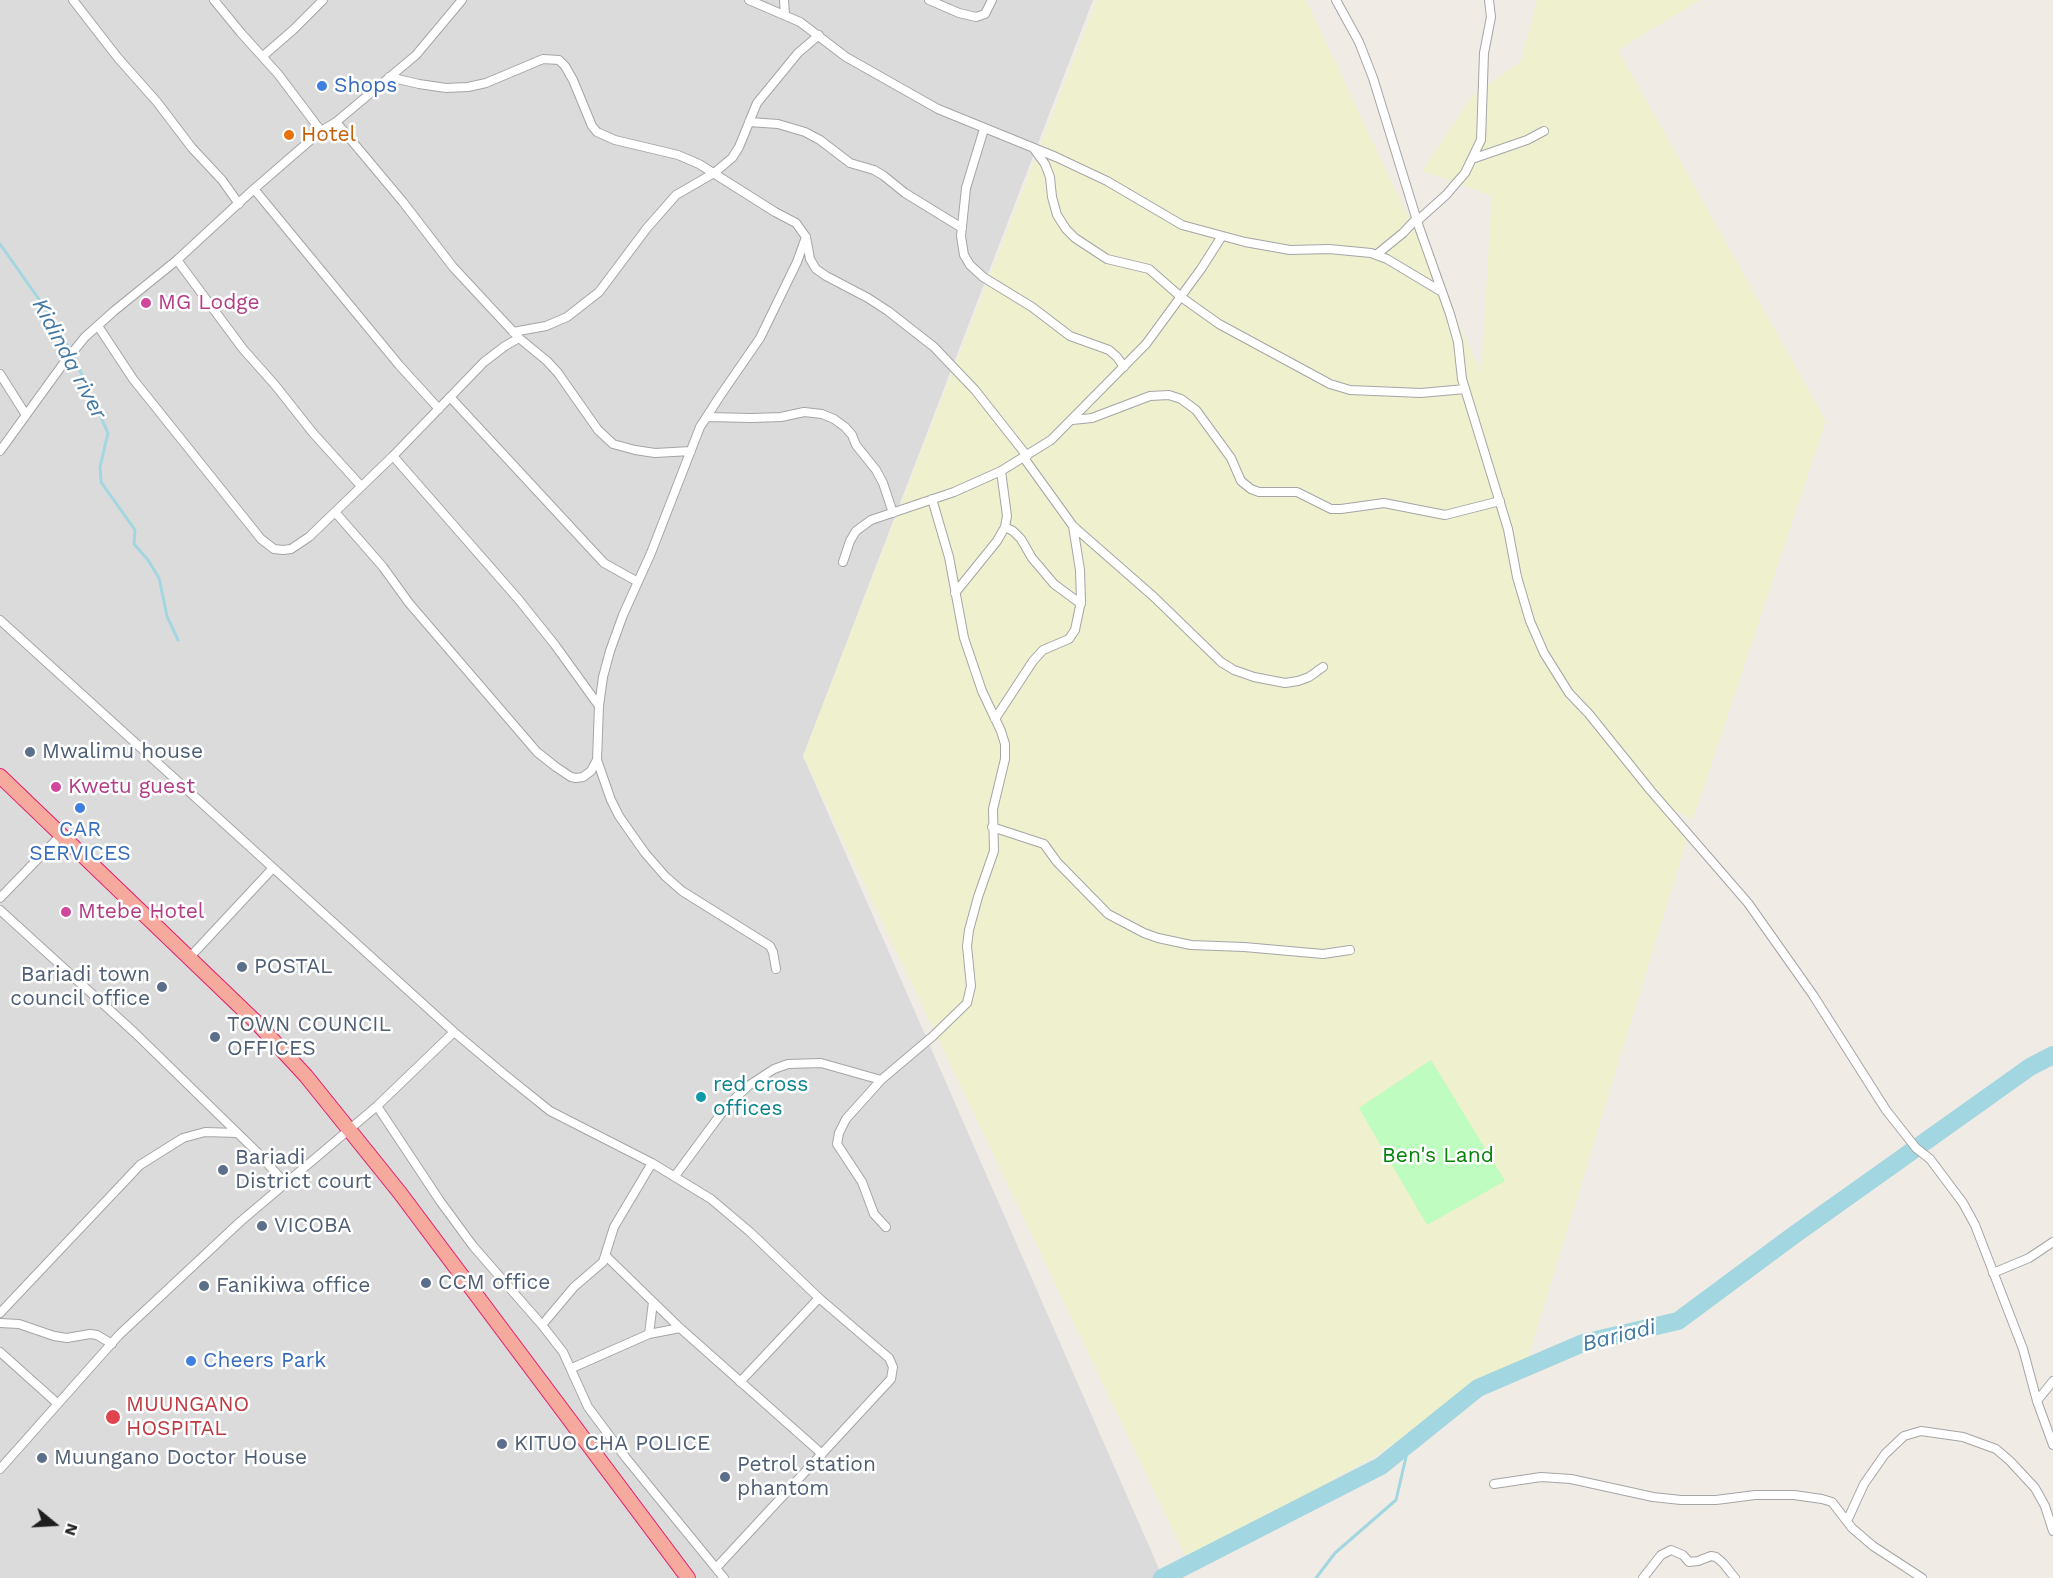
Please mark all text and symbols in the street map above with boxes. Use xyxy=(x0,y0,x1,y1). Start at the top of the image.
place label: Shops xyxy=(334,73,397,99)
marker: Shops xyxy=(315,79,329,93)
place label: Hotel xyxy=(301,122,356,148)
marker: Hotel xyxy=(282,128,296,142)
place label: MG Lodge xyxy=(158,290,260,316)
water label: Kidinda river xyxy=(26,294,112,424)
marker: MG Lodge xyxy=(139,296,153,310)
place label: Mwalimu house xyxy=(42,739,203,765)
marker: Mwalimu house xyxy=(23,745,37,759)
place label: Kwetu guest xyxy=(68,774,195,800)
marker: Kwetu guest xyxy=(49,780,63,794)
marker: CAR SERVICES xyxy=(73,801,87,815)
place label: CAR SERVICES xyxy=(29,817,131,867)
place label: Mtebe Hotel xyxy=(78,899,204,925)
marker: Mtebe Hotel xyxy=(59,905,73,919)
place label: POSTAL xyxy=(254,954,333,980)
marker: POSTAL xyxy=(235,960,249,974)
place label: Bariadi town council office xyxy=(10,962,150,1012)
marker: Bariadi town council office xyxy=(155,980,169,994)
place label: TOWN COUNCIL OFFICES xyxy=(227,1012,391,1062)
marker: TOWN COUNCIL OFFICES xyxy=(208,1030,222,1044)
place label: red cross offices xyxy=(713,1072,808,1122)
marker: red cross offices xyxy=(694,1090,708,1104)
park label: Ben's Land xyxy=(1382,1143,1494,1169)
place label: Bariadi District court xyxy=(235,1145,371,1195)
marker: Bariadi District court xyxy=(216,1163,230,1177)
place label: VICOBA xyxy=(274,1213,351,1239)
marker: VICOBA xyxy=(255,1219,269,1233)
place label: CCM office xyxy=(438,1270,550,1296)
place label: Fanikiwa office xyxy=(216,1273,370,1299)
marker: CCM office xyxy=(419,1276,433,1290)
marker: Fanikiwa office xyxy=(197,1279,211,1293)
water label: Bariadi xyxy=(1580,1314,1658,1358)
place label: Cheers Park xyxy=(203,1348,326,1374)
marker: Cheers Park xyxy=(184,1354,198,1368)
place label: MUUNGANO HOSPITAL xyxy=(126,1392,249,1442)
marker: MUUNGANO HOSPITAL xyxy=(104,1408,122,1426)
place label: KITUO CHA POLICE xyxy=(514,1431,710,1457)
marker: KITUO CHA POLICE xyxy=(495,1437,509,1451)
place label: Muungano Doctor House xyxy=(54,1445,307,1471)
marker: Muungano Doctor House xyxy=(35,1451,49,1465)
place label: Petrol station phantom xyxy=(737,1452,876,1502)
marker: Petrol station phantom xyxy=(718,1470,732,1484)
north arrow xyxy=(24,1494,84,1554)
text: N xyxy=(61,1521,82,1538)

